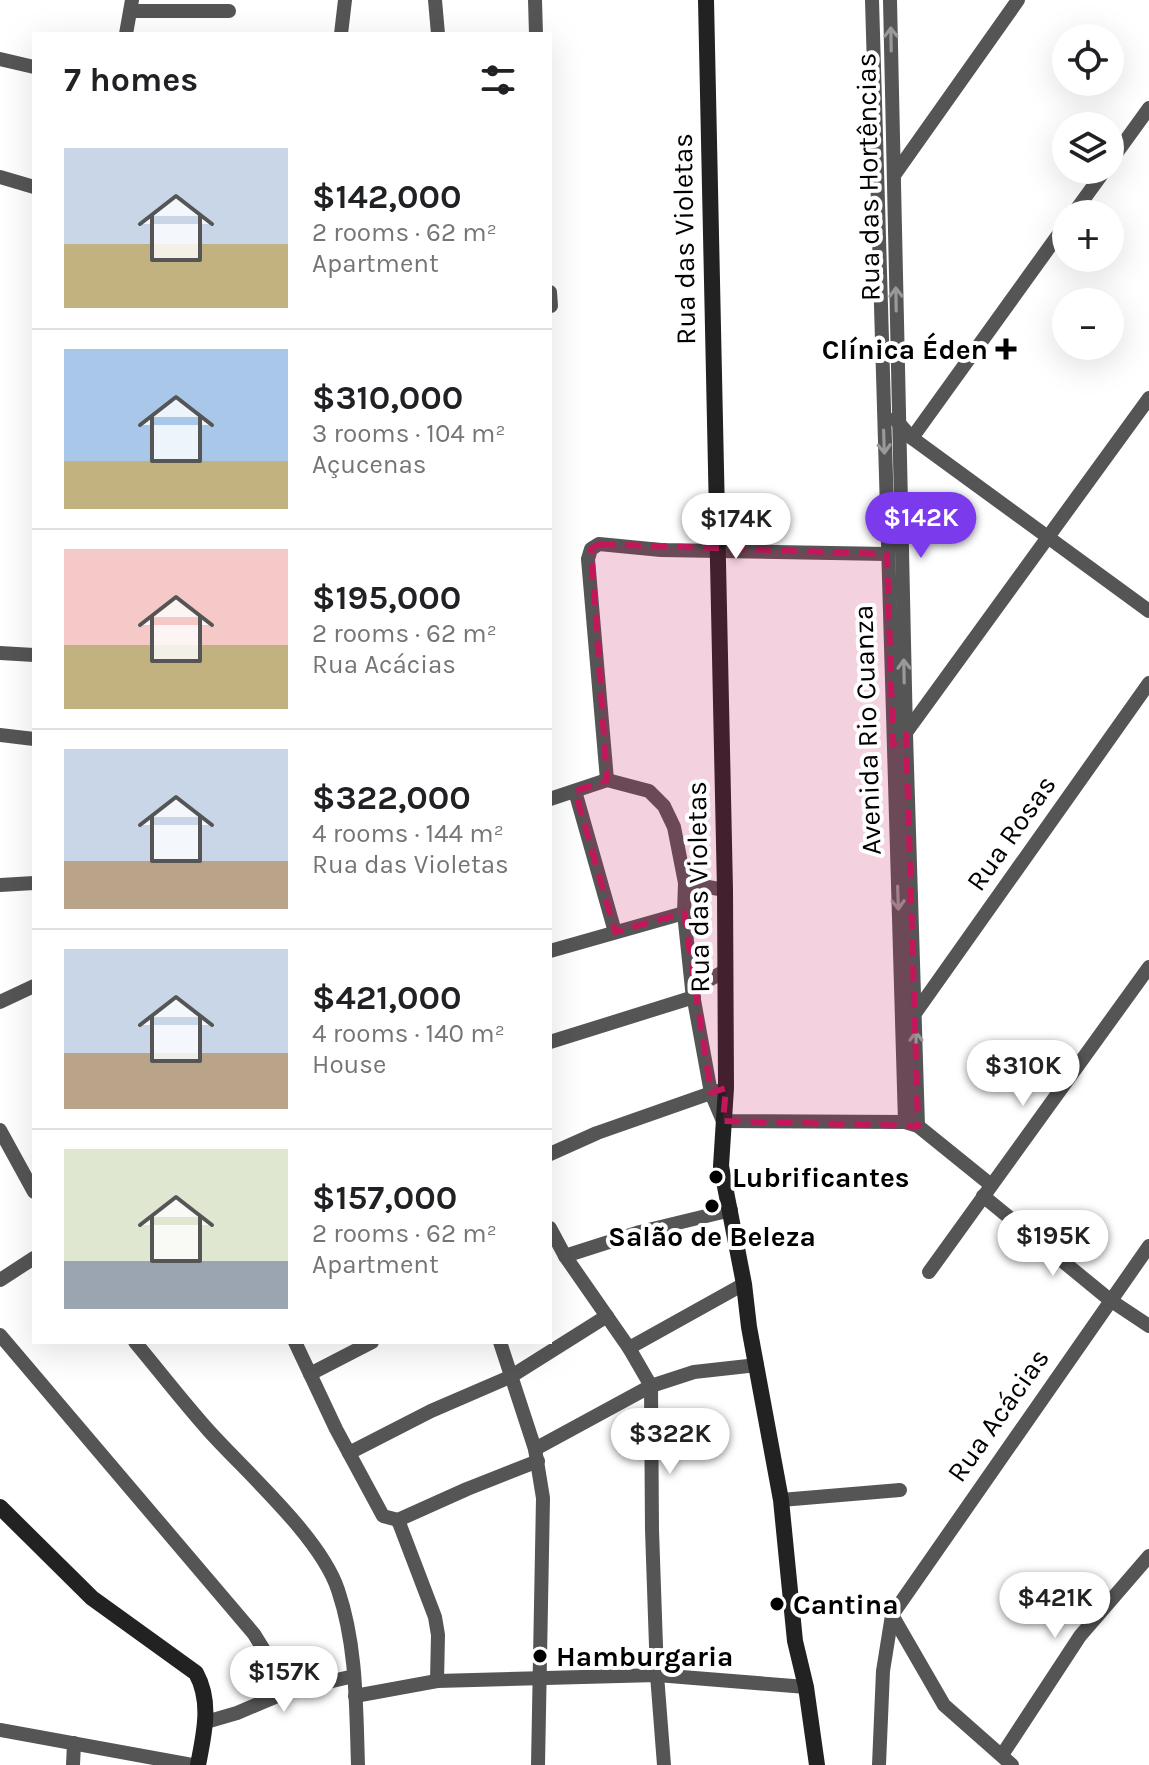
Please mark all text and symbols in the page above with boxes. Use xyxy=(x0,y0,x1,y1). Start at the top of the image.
map controls xyxy=(1052,24,1124,360)
button: locate xyxy=(1052,24,1124,96)
one-way arrow xyxy=(883,26,899,53)
street label: Rua das Hortências xyxy=(849,53,887,301)
icon: filters xyxy=(476,58,520,102)
text: 7 homes xyxy=(64,60,198,100)
button: layers xyxy=(1052,112,1124,184)
street label: Rua das Violetas xyxy=(666,133,702,345)
text: $142,000 xyxy=(312,177,461,217)
icon: home xyxy=(128,180,224,276)
button: + xyxy=(1052,200,1124,272)
text: 2 rooms · 62 m² xyxy=(312,217,497,248)
text: Apartment xyxy=(312,248,439,279)
one-way arrow xyxy=(888,286,904,313)
button: − xyxy=(1052,288,1124,360)
place label: Clínica Éden xyxy=(822,332,988,366)
marker: Clínica Éden xyxy=(995,338,1017,360)
text: $310,000 xyxy=(312,378,463,418)
icon: home xyxy=(128,381,224,477)
text: 3 rooms · 104 m² xyxy=(312,418,506,449)
one-way arrow xyxy=(877,428,892,455)
text: Açucenas xyxy=(312,449,427,480)
pin: $142K xyxy=(865,492,977,560)
pin: $174K xyxy=(680,493,792,561)
text: $142K xyxy=(883,502,959,533)
text: $174K xyxy=(700,503,772,534)
text: $195,000 xyxy=(312,578,461,618)
icon: home xyxy=(128,581,224,677)
street label: Avenida Rio Cuanza xyxy=(846,604,888,856)
text: 2 rooms · 62 m² xyxy=(312,618,497,649)
text: Rua Acácias xyxy=(312,649,456,680)
one-way arrow xyxy=(897,658,912,685)
street label: Rua Rosas xyxy=(959,769,1063,897)
text: $322,000 xyxy=(312,778,471,818)
icon: home xyxy=(128,781,224,877)
street label: Rua das Violetas xyxy=(680,781,716,993)
text: 4 rooms · 144 m² xyxy=(312,818,504,849)
text: Rua das Violetas xyxy=(312,849,509,880)
one-way arrow xyxy=(891,884,906,911)
text: $421,000 xyxy=(312,978,461,1018)
icon: home xyxy=(128,981,224,1077)
text: 4 rooms · 140 m² xyxy=(312,1018,505,1049)
one-way arrow xyxy=(908,1030,924,1057)
pin: $310K xyxy=(967,1040,1079,1108)
text: House xyxy=(312,1049,386,1080)
text: $310K xyxy=(985,1050,1061,1081)
place label: Lubrificantes xyxy=(732,1161,910,1194)
marker: Lubrificantes xyxy=(707,1168,725,1186)
text: $157,000 xyxy=(312,1178,457,1218)
icon: home xyxy=(128,1181,224,1277)
marker: Salão de Beleza xyxy=(703,1197,721,1215)
pin: $195K xyxy=(997,1210,1109,1278)
text: 2 rooms · 62 m² xyxy=(312,1218,497,1249)
place label: Salão de Beleza xyxy=(608,1220,816,1253)
text: $195K xyxy=(1015,1220,1091,1251)
text: Apartment xyxy=(312,1249,439,1280)
street label: Rua Acácias xyxy=(940,1342,1056,1488)
pin: $322K xyxy=(614,1408,726,1476)
text: $322K xyxy=(629,1418,711,1449)
pin: $421K xyxy=(999,1572,1111,1640)
text: $421K xyxy=(1017,1582,1093,1613)
place label: Cantina xyxy=(793,1588,899,1621)
marker: Cantina xyxy=(768,1595,786,1613)
place label: Hamburgaria xyxy=(556,1640,733,1673)
pin: $157K xyxy=(228,1646,340,1714)
marker: Hamburgaria xyxy=(531,1647,549,1665)
text: $157K xyxy=(248,1656,320,1687)

